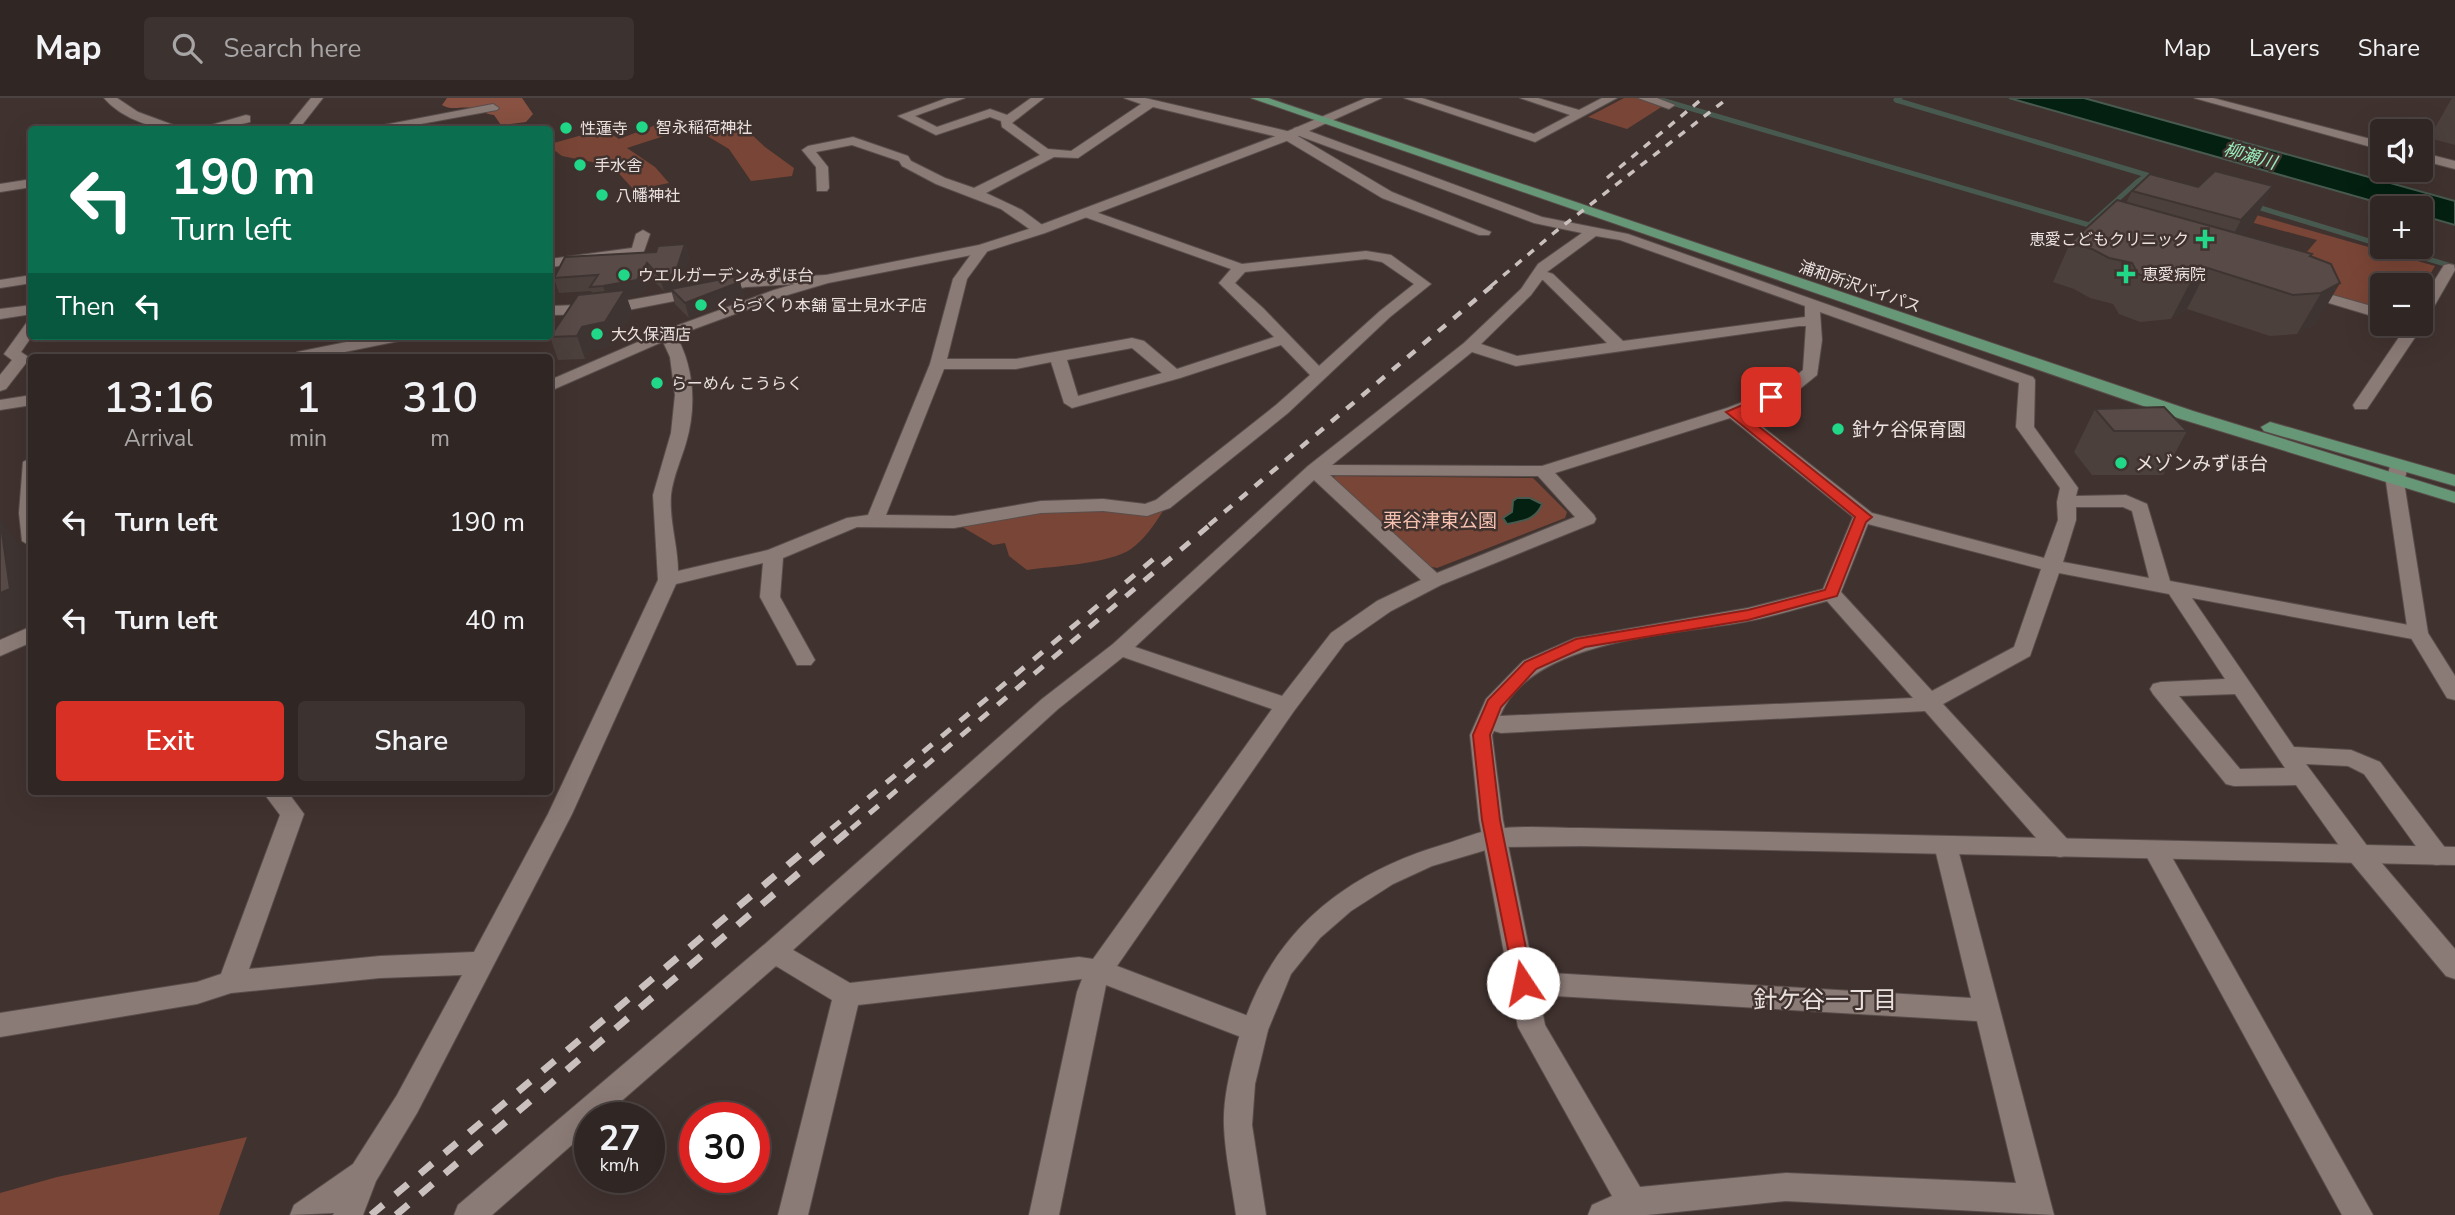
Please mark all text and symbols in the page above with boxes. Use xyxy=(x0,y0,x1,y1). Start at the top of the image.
search box xyxy=(144,17,634,80)
text: Map xyxy=(35,26,102,71)
icon: search xyxy=(168,29,206,67)
text: Search here xyxy=(224,31,361,66)
text: Map xyxy=(2164,32,2211,64)
text: Layers xyxy=(2249,32,2320,64)
text: Share xyxy=(2358,32,2420,64)
place label: 智永稲荷神社 xyxy=(656,117,752,139)
place label: 性蓮寺 xyxy=(580,118,628,140)
marker: 智永稲荷神社 xyxy=(634,119,650,135)
map controls xyxy=(2370,119,2433,336)
button: sound xyxy=(2370,119,2433,182)
marker: 性蓮寺 xyxy=(558,120,574,136)
water label: 柳瀬川 xyxy=(2221,137,2281,176)
text: 190 m xyxy=(171,144,315,211)
icon: left xyxy=(56,154,147,245)
place label: 手水舎 xyxy=(594,155,642,177)
marker: 手水舎 xyxy=(572,157,588,173)
place label: 八幡神社 xyxy=(616,185,680,207)
marker: 八幡神社 xyxy=(594,187,610,203)
button: + xyxy=(2370,196,2433,259)
text: Turn left xyxy=(171,208,291,251)
place label: 恵愛こどもクリニック xyxy=(2029,229,2189,251)
marker: 恵愛こどもクリニック xyxy=(2195,229,2215,249)
street label: 浦和所沢バイパス xyxy=(1796,256,1924,318)
marker: 恵愛病院 xyxy=(2116,264,2136,284)
place label: 恵愛病院 xyxy=(2142,264,2206,286)
place label: ウエルガーデンみずほ台 xyxy=(638,265,814,287)
marker: ウエルガーデンみずほ台 xyxy=(616,267,632,283)
button: − xyxy=(2370,273,2433,336)
icon: left xyxy=(129,287,167,325)
text: Then xyxy=(56,289,115,324)
place label: くらづくり本舗 富士見水子店 xyxy=(715,295,927,317)
marker: くらづくり本舗 富士見水子店 xyxy=(693,297,709,313)
place label: 大久保酒店 xyxy=(611,324,691,346)
marker: 大久保酒店 xyxy=(589,326,605,342)
pin xyxy=(1741,367,1801,427)
text: 13:16 xyxy=(103,370,214,427)
text: 1 xyxy=(295,370,321,427)
text: 310 xyxy=(402,370,478,427)
place label: らーめん こうらく xyxy=(671,373,803,395)
marker: らーめん こうらく xyxy=(649,375,665,391)
icon: arrive xyxy=(1752,378,1790,416)
place label: 針ケ谷保育園 xyxy=(1852,417,1966,443)
marker: 針ケ谷保育園 xyxy=(1830,421,1846,437)
text: Arrival xyxy=(124,423,193,454)
text: min xyxy=(289,423,327,454)
text: m xyxy=(430,423,450,454)
place label: メゾンみずほ台 xyxy=(2135,451,2268,477)
marker: メゾンみずほ台 xyxy=(2113,455,2129,471)
icon: left xyxy=(56,503,94,541)
text: Turn left xyxy=(115,505,218,540)
text: 190 m xyxy=(449,505,525,540)
park label: 栗谷津東公園 xyxy=(1383,508,1497,534)
icon: left xyxy=(56,601,94,639)
text: Turn left xyxy=(115,603,218,638)
text: 40 m xyxy=(465,603,525,638)
button: Exit xyxy=(56,701,284,781)
button: Share xyxy=(298,701,525,781)
position arrow xyxy=(1486,946,1560,1020)
district label: 針ケ谷一丁目 xyxy=(1753,984,1897,1016)
speed limit sign: 30 xyxy=(679,1102,770,1193)
text: 27 xyxy=(598,1115,641,1162)
text: km/h xyxy=(600,1153,639,1177)

